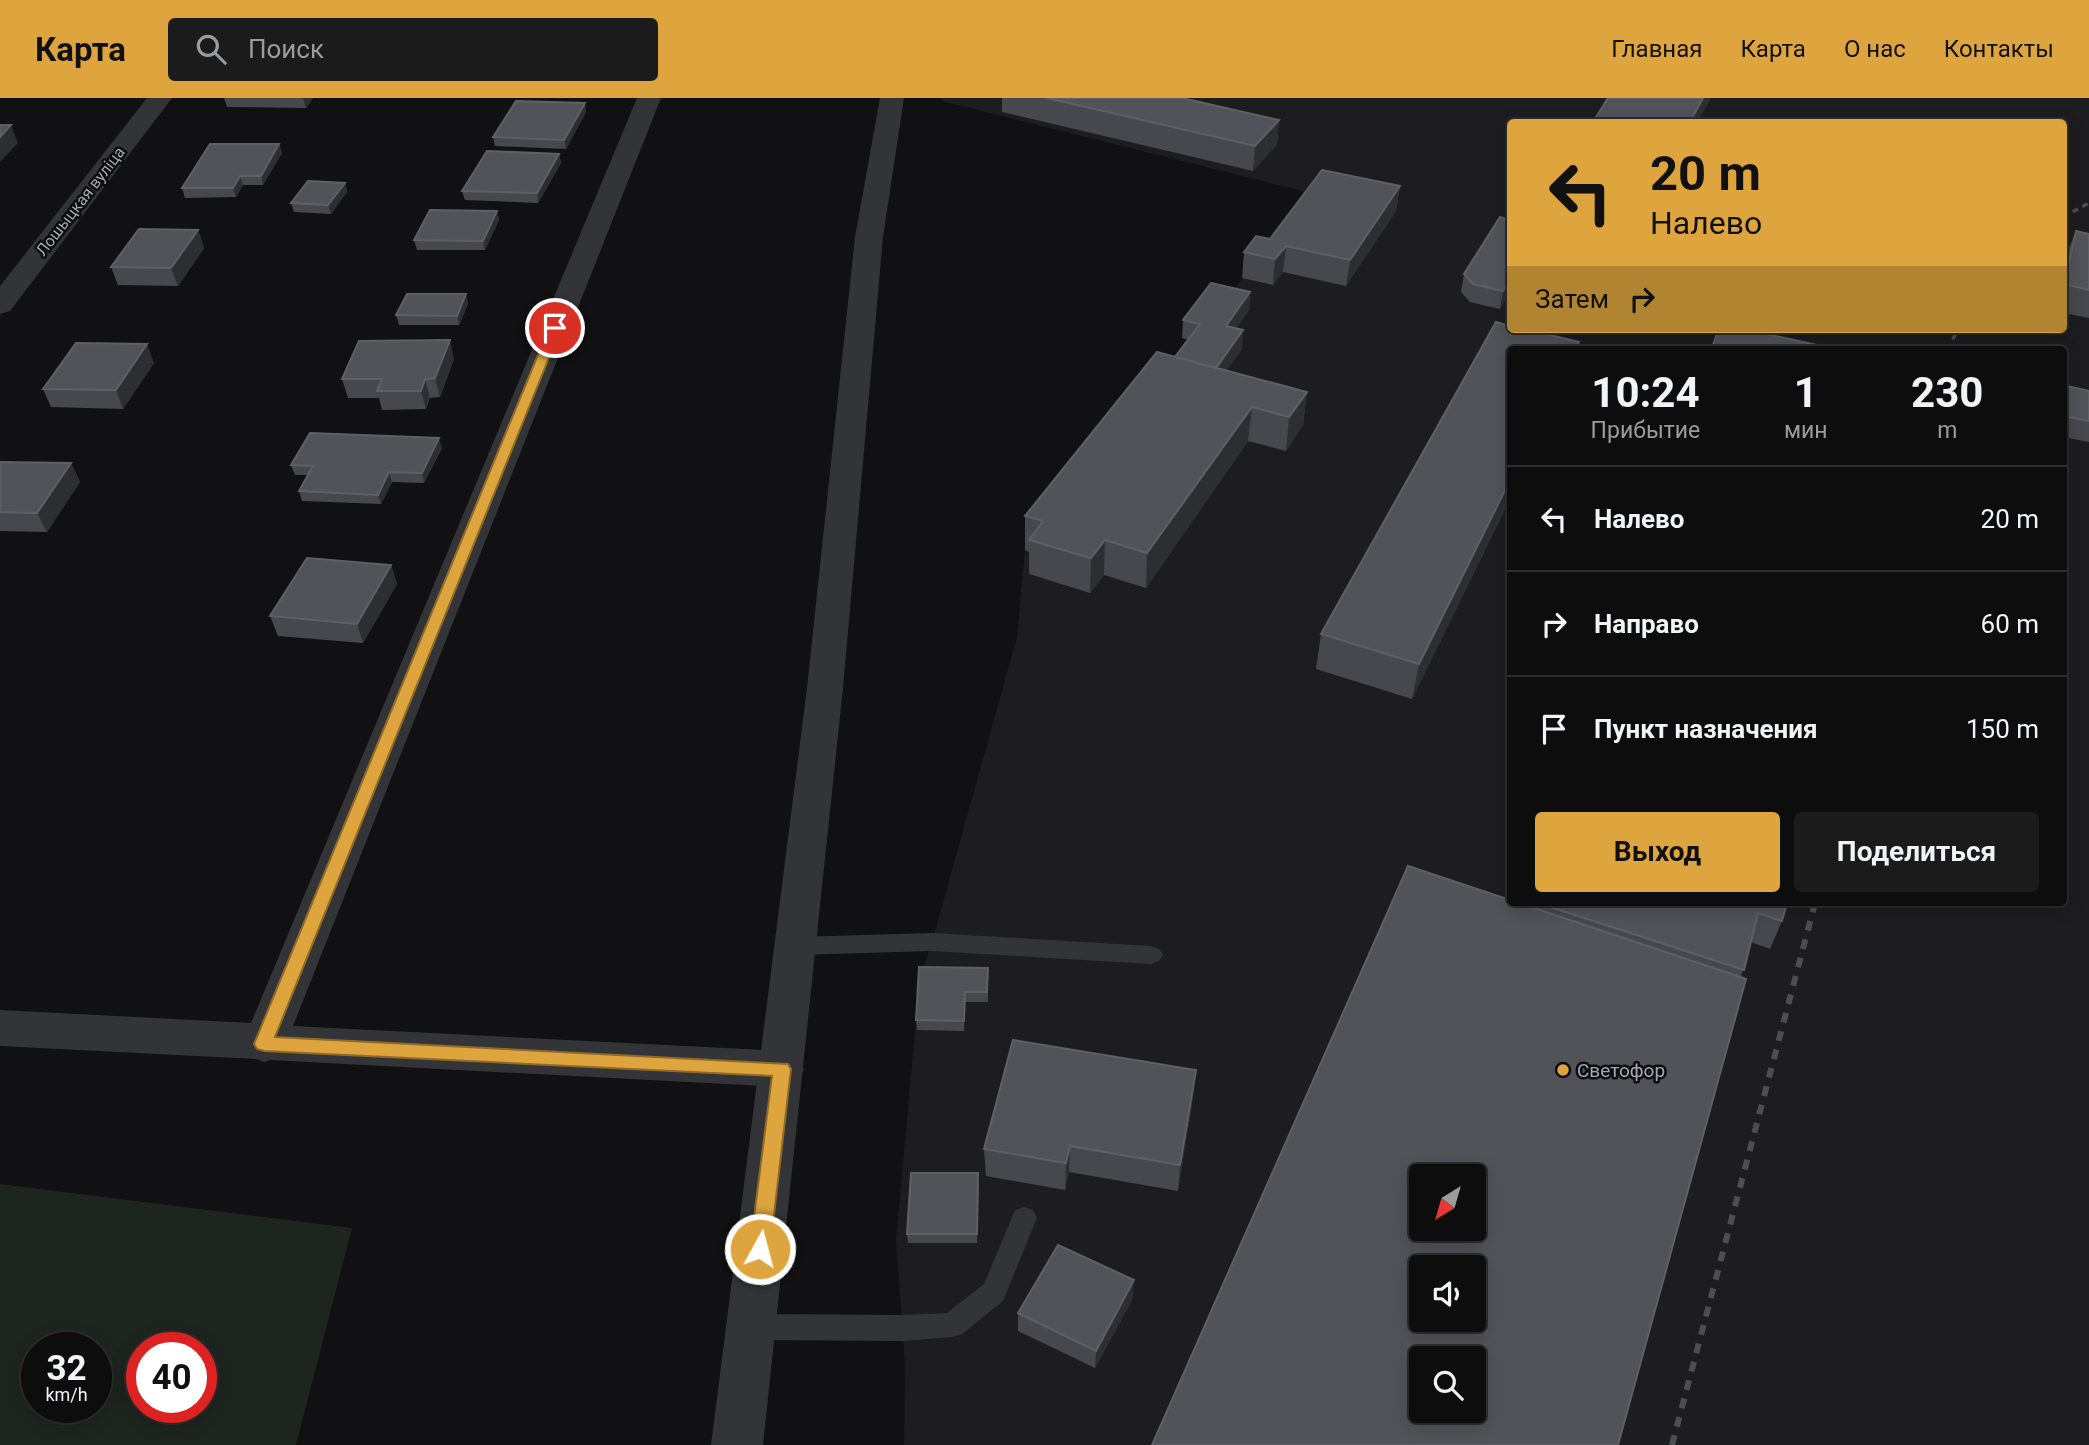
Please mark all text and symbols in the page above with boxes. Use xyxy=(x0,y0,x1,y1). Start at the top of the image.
search box xyxy=(168,18,658,81)
text: Карта xyxy=(35,30,126,69)
icon: search xyxy=(192,30,230,68)
text: Поиск xyxy=(248,34,324,64)
text: Главная xyxy=(1611,35,1702,63)
text: Карта xyxy=(1740,35,1806,63)
text: О нас xyxy=(1844,35,1906,63)
text: Контакты xyxy=(1944,35,2054,63)
street label: Лошыцкая вуліца xyxy=(32,143,129,260)
text: 20 m xyxy=(1650,145,1761,202)
icon: left xyxy=(1535,147,1626,238)
text: Налево xyxy=(1650,204,1762,242)
icon: right xyxy=(1623,280,1661,318)
text: Затем xyxy=(1535,284,1609,314)
pin xyxy=(525,298,585,358)
icon: arrive xyxy=(536,309,574,347)
text: 10:24 xyxy=(1591,368,1700,417)
text: 1 xyxy=(1794,368,1818,417)
text: 230 xyxy=(1911,368,1983,417)
text: Прибытие xyxy=(1591,417,1700,444)
text: мин xyxy=(1784,417,1828,444)
text: m xyxy=(1937,417,1957,444)
icon: left xyxy=(1535,500,1573,538)
text: Налево xyxy=(1594,504,1684,534)
text: 20 m xyxy=(1981,504,2039,534)
icon: right xyxy=(1535,605,1573,643)
text: Направо xyxy=(1594,609,1699,639)
text: 60 m xyxy=(1981,609,2039,639)
icon: arrive xyxy=(1535,710,1573,748)
text: Пункт назначения xyxy=(1594,714,1818,744)
text: 150 m xyxy=(1966,714,2039,744)
button: Выход xyxy=(1535,812,1780,892)
button: Поделиться xyxy=(1794,812,2039,892)
place label: Светофор xyxy=(1577,1059,1665,1082)
marker: Светофор xyxy=(1555,1062,1571,1078)
north arrow xyxy=(1409,1164,1486,1241)
map controls xyxy=(1409,1164,1486,1423)
position arrow xyxy=(723,1212,797,1286)
button: sound xyxy=(1409,1255,1486,1332)
speed limit sign: 40 xyxy=(126,1332,217,1423)
button: search xyxy=(1409,1346,1486,1423)
text: 32 xyxy=(46,1348,87,1389)
text: km/h xyxy=(45,1384,88,1405)

